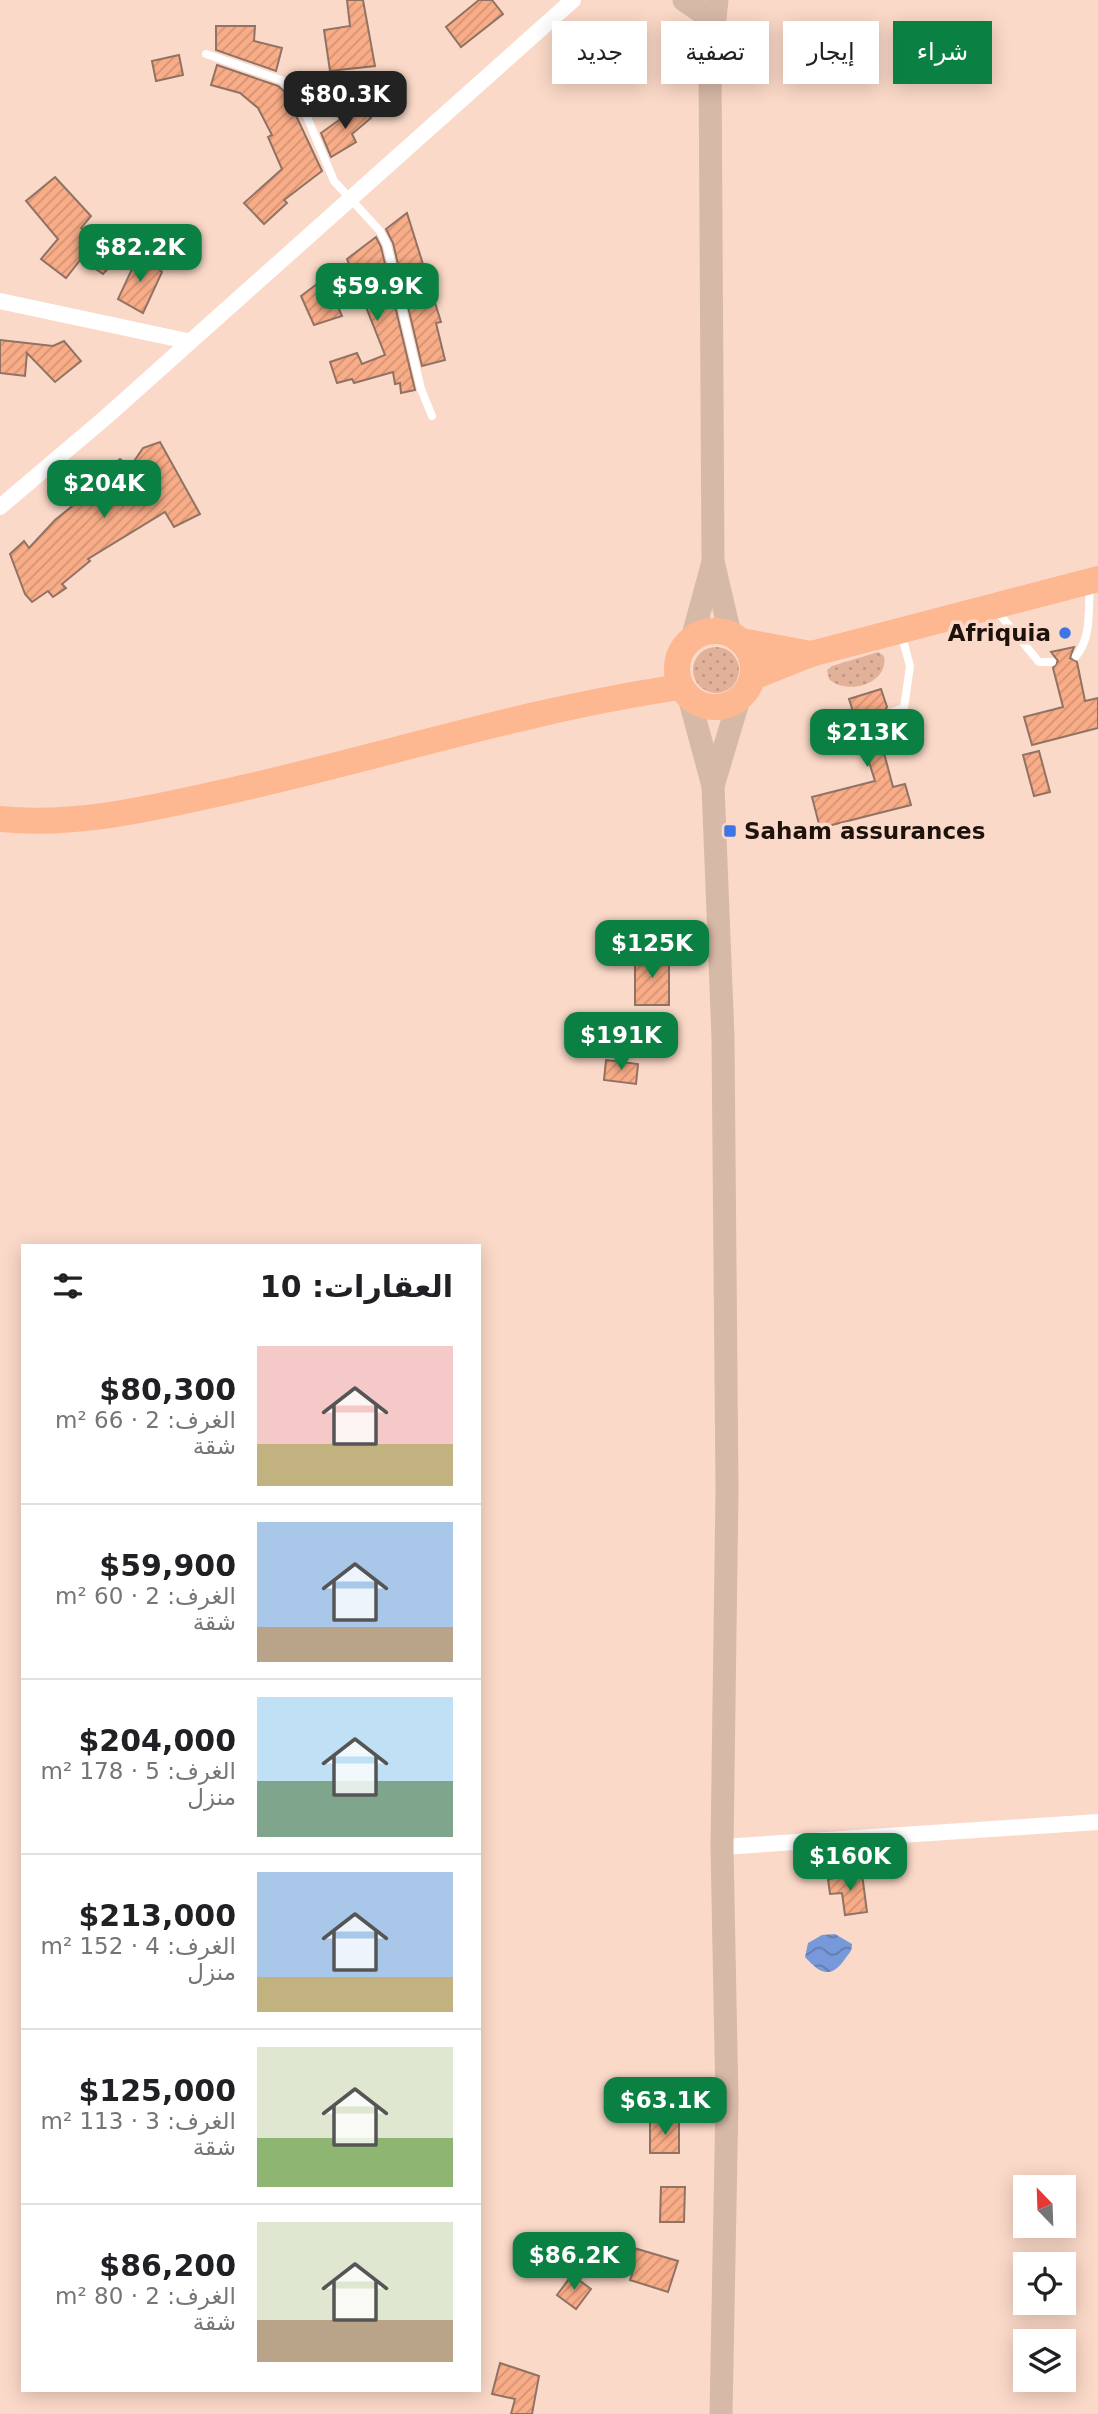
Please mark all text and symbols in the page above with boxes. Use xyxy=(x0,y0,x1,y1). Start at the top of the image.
chip: جديد xyxy=(552,21,647,84)
chip: تصفية xyxy=(661,21,769,84)
chip: إيجار xyxy=(783,21,879,84)
chip: شراء xyxy=(893,21,992,84)
pin: $80.3K xyxy=(288,72,402,131)
text: $80.3K xyxy=(300,81,390,107)
pin: $82.2K xyxy=(83,224,197,284)
text: $82.2K xyxy=(95,234,185,260)
pin: $59.9K xyxy=(320,264,434,323)
text: $59.9K xyxy=(332,273,422,299)
pin: $204K xyxy=(55,461,153,520)
text: $204K xyxy=(63,470,145,496)
place label: Afriquia xyxy=(948,620,1051,646)
marker: Afriquia xyxy=(1057,625,1073,641)
pin: $213K xyxy=(818,710,916,769)
text: $213K xyxy=(826,719,908,745)
place label: Saham assurances xyxy=(744,818,985,844)
marker: Saham assurances xyxy=(722,823,738,839)
pin: $125K xyxy=(603,920,701,980)
text: $125K xyxy=(611,930,693,956)
pin: $191K xyxy=(572,1012,670,1072)
text: $191K xyxy=(580,1022,662,1048)
icon: filters xyxy=(49,1267,87,1305)
text: العقارات: 10 xyxy=(260,1269,453,1304)
text: $80,300 xyxy=(99,1372,236,1407)
icon: home xyxy=(313,1374,397,1458)
text: الغرف: 2 · 66 m² xyxy=(55,1407,236,1433)
text: شقة xyxy=(193,1433,236,1459)
text: $59,900 xyxy=(99,1548,236,1583)
icon: home xyxy=(313,1550,397,1634)
text: الغرف: 2 · 60 m² xyxy=(55,1583,236,1609)
text: شقة xyxy=(193,1609,236,1635)
text: $204,000 xyxy=(78,1723,236,1758)
icon: home xyxy=(313,1725,397,1809)
text: الغرف: 5 · 178 m² xyxy=(40,1758,236,1784)
text: منزل xyxy=(187,1784,236,1810)
pin: $160K xyxy=(801,1834,899,1893)
text: $160K xyxy=(809,1843,891,1869)
text: $213,000 xyxy=(78,1898,236,1933)
icon: home xyxy=(313,1900,397,1984)
text: الغرف: 4 · 152 m² xyxy=(40,1933,236,1959)
text: منزل xyxy=(187,1959,236,1985)
text: $125,000 xyxy=(78,2073,236,2108)
icon: home xyxy=(313,2075,397,2159)
pin: $63.1K xyxy=(608,2078,722,2137)
text: $63.1K xyxy=(620,2087,710,2113)
text: الغرف: 3 · 113 m² xyxy=(40,2108,236,2134)
text: شقة xyxy=(193,2134,236,2160)
north arrow xyxy=(1013,2175,1076,2238)
map controls xyxy=(1013,2175,1076,2392)
pin: $86.2K xyxy=(517,2232,631,2292)
text: $86.2K xyxy=(529,2242,619,2268)
text: $86,200 xyxy=(99,2248,236,2283)
icon: home xyxy=(313,2250,397,2334)
button: locate xyxy=(1013,2252,1076,2315)
text: الغرف: 2 · 80 m² xyxy=(55,2283,236,2309)
text: شقة xyxy=(193,2309,236,2335)
button: layers xyxy=(1013,2329,1076,2392)

